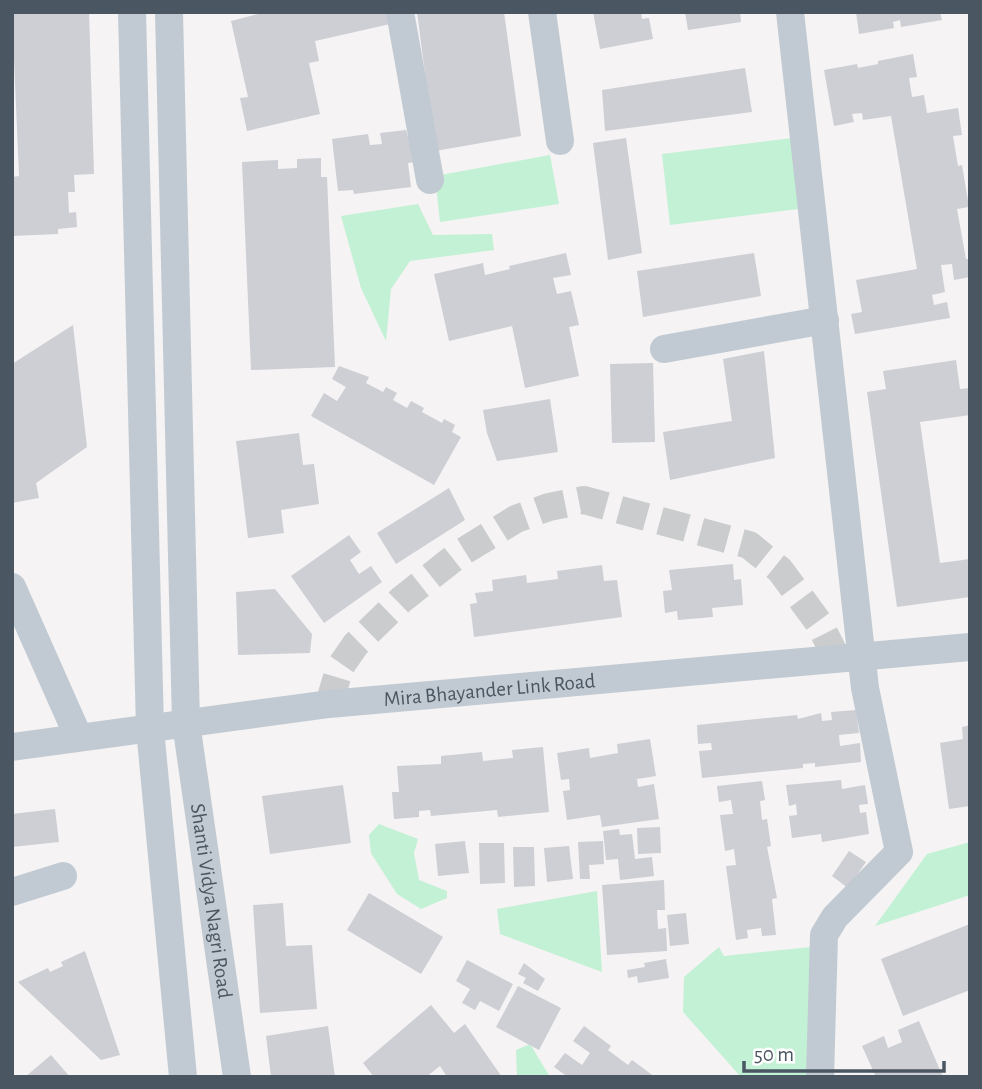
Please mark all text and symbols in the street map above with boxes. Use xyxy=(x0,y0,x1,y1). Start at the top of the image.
street label: Mira Bhayander Link Road xyxy=(383,670,596,710)
street label: Shanti Vidya Nagri Road xyxy=(187,802,236,1000)
scale bar xyxy=(744,1030,944,1074)
text: 50 m xyxy=(754,1044,794,1065)

